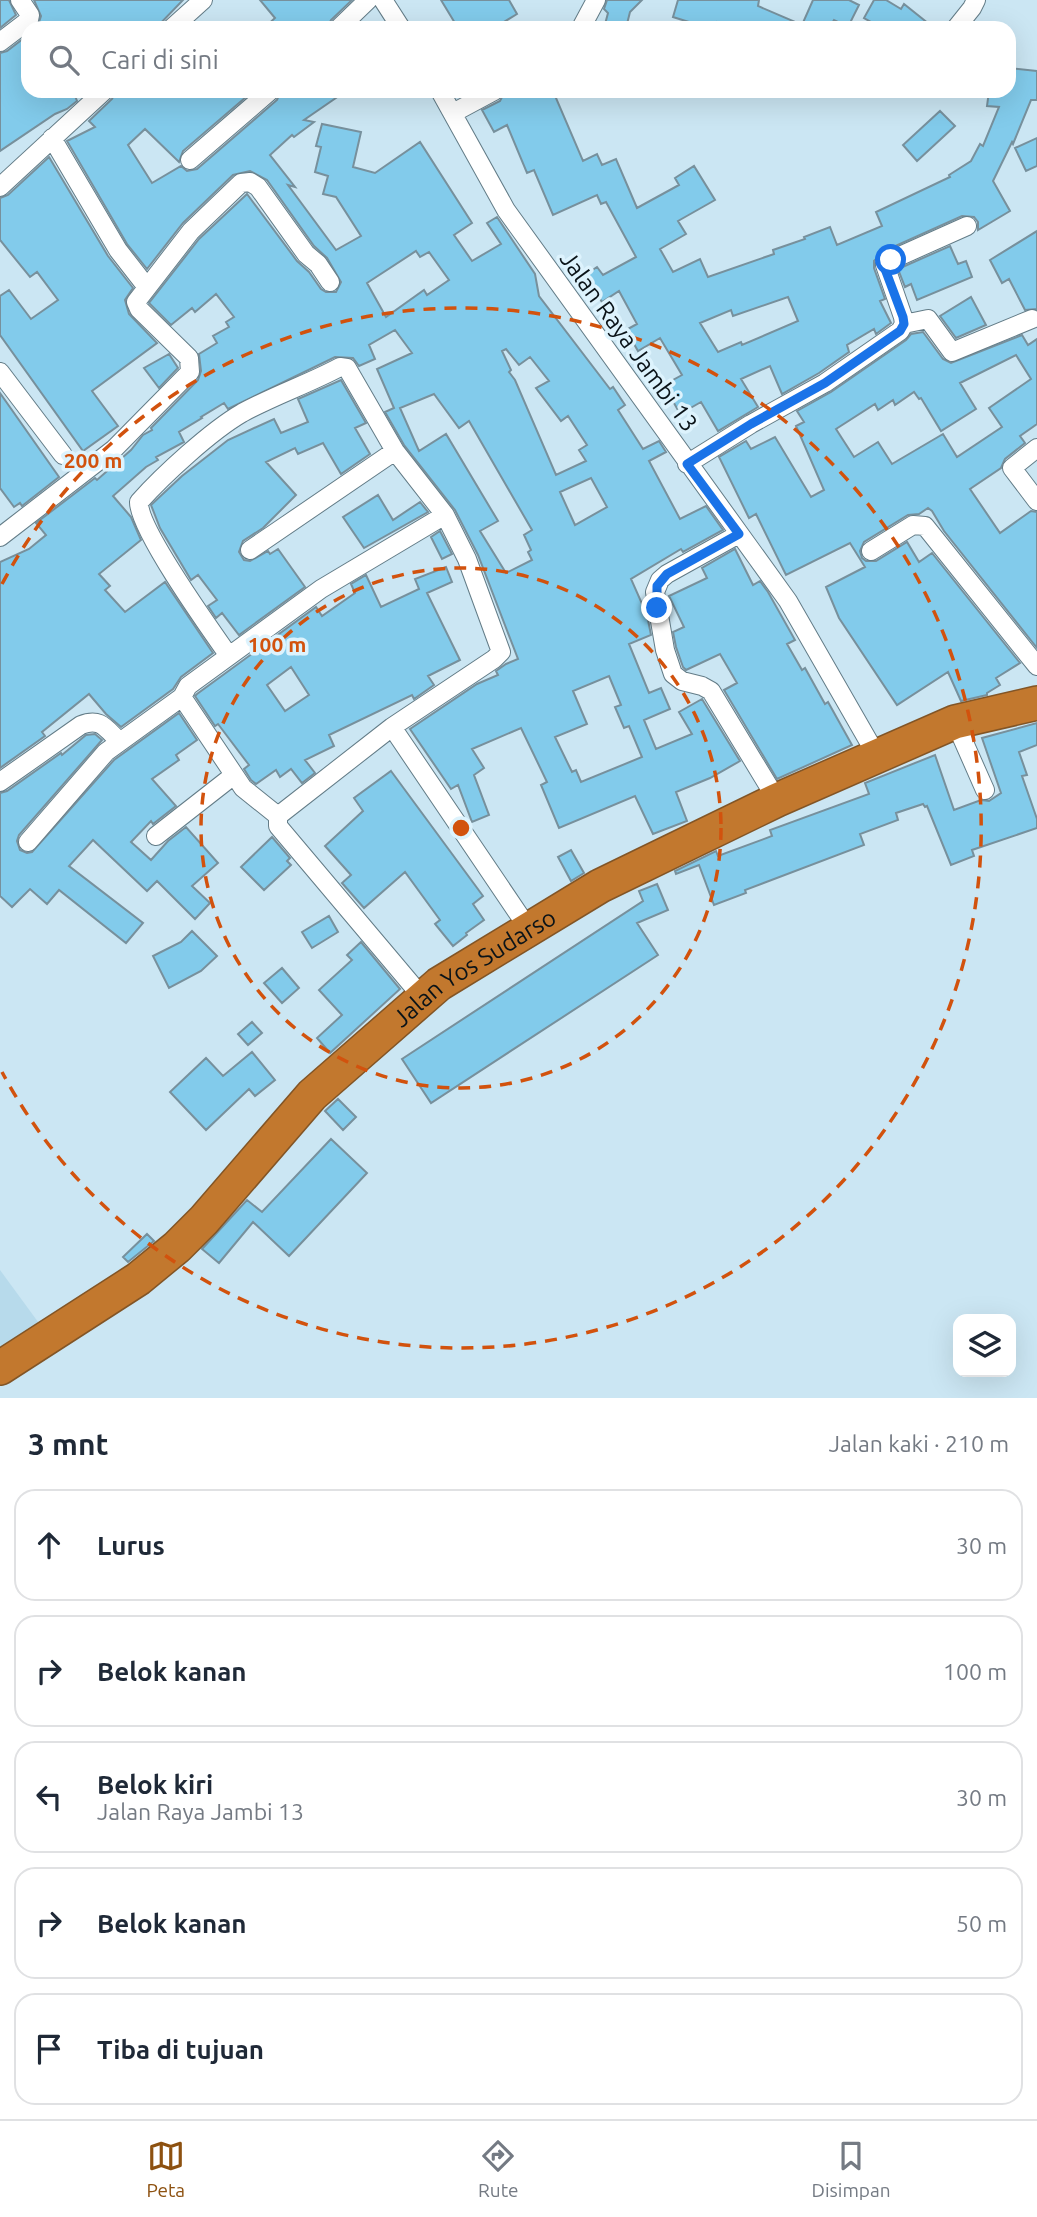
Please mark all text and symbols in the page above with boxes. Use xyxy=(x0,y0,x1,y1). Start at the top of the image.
search box xyxy=(21,21,1016,98)
icon: search xyxy=(45,41,83,79)
text: Cari di sini xyxy=(101,45,219,74)
route start xyxy=(875,244,906,275)
street label: Jalan Raya Jambi 13 xyxy=(555,246,703,436)
text: 200 m xyxy=(64,448,122,472)
route end xyxy=(641,592,672,623)
text: 100 m xyxy=(248,632,306,656)
centre of rings xyxy=(449,816,473,840)
street label: Jalan Yos Sudarso xyxy=(387,903,560,1032)
map controls xyxy=(953,1314,1016,1377)
button: layers xyxy=(953,1314,1016,1377)
text: 3 mnt xyxy=(28,1427,108,1461)
text: Jalan kaki · 210 m xyxy=(829,1431,1009,1456)
icon: ahead xyxy=(30,1526,68,1564)
text: Lurus xyxy=(97,1531,165,1560)
text: 30 m xyxy=(956,1533,1007,1558)
icon: right xyxy=(30,1652,68,1690)
text: Belok kanan xyxy=(97,1657,247,1686)
text: 100 m xyxy=(943,1659,1007,1684)
text: Belok kiri xyxy=(97,1770,213,1799)
icon: left xyxy=(30,1778,68,1816)
text: 30 m xyxy=(956,1785,1007,1810)
text: Jalan Raya Jambi 13 xyxy=(97,1799,304,1824)
icon: right xyxy=(30,1904,68,1942)
text: Belok kanan xyxy=(97,1909,247,1938)
text: 50 m xyxy=(956,1911,1007,1936)
icon: arrive xyxy=(30,2030,68,2068)
text: Tiba di tujuan xyxy=(97,2035,264,2064)
tab: Peta xyxy=(146,2137,185,2201)
tab: Rute xyxy=(478,2137,519,2201)
tab: Disimpan xyxy=(812,2137,891,2201)

